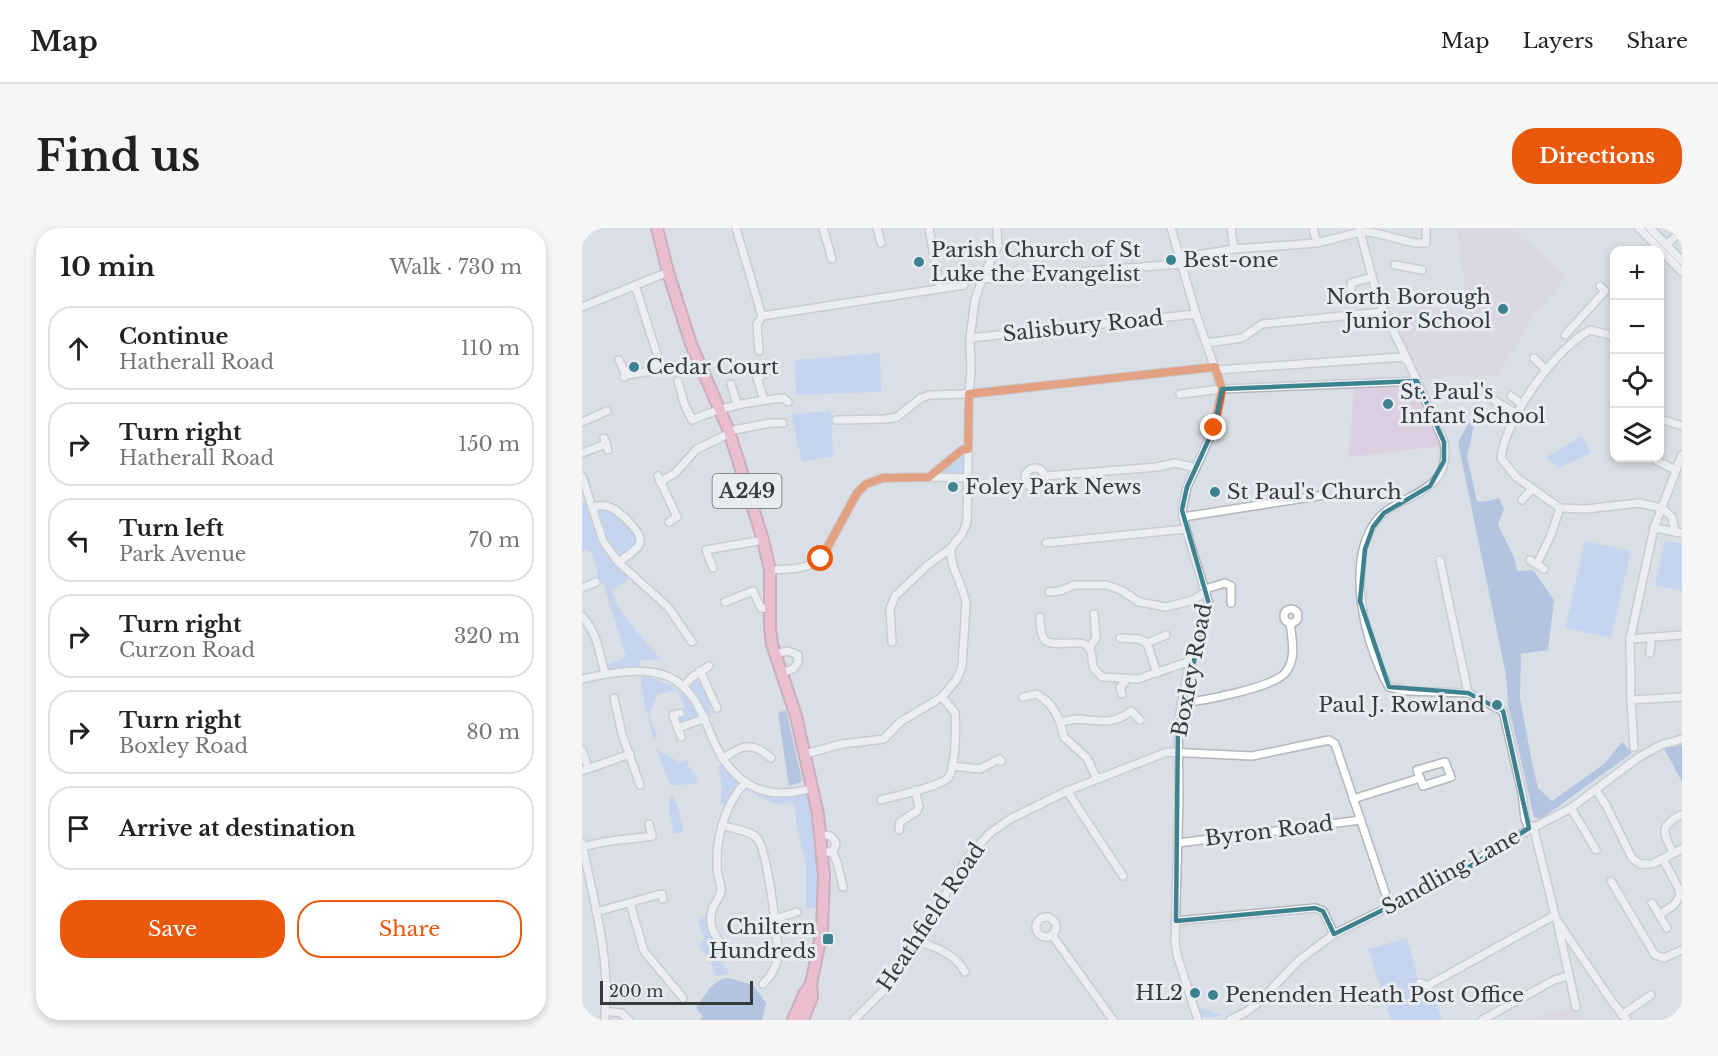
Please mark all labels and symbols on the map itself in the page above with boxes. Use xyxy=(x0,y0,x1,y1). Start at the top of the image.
place label: Parish Church of St Luke the Evangelist xyxy=(931,237,1141,287)
place label: Best-one xyxy=(1183,247,1279,273)
marker: Best-one xyxy=(1164,253,1178,267)
marker: Parish Church of St Luke the Evangelist xyxy=(912,255,926,269)
place label: North Borough Junior School xyxy=(1326,284,1491,334)
marker: North Borough Junior School xyxy=(1496,302,1510,316)
street label: Salisbury Road xyxy=(1001,305,1165,347)
place label: Cedar Court xyxy=(646,354,779,380)
marker: Cedar Court xyxy=(627,360,641,374)
place label: St. Paul's Infant School xyxy=(1400,379,1546,429)
marker: St. Paul's Infant School xyxy=(1381,397,1395,411)
route end xyxy=(1200,414,1226,440)
road number: A249 xyxy=(712,474,782,508)
place label: Foley Park News xyxy=(965,474,1141,500)
place label: St Paul's Church xyxy=(1227,479,1402,505)
marker: Foley Park News xyxy=(946,480,960,494)
marker: St Paul's Church xyxy=(1208,485,1222,499)
route start xyxy=(807,545,833,571)
street label: Boxley Road xyxy=(1166,601,1218,739)
place label: Paul J. Rowland xyxy=(1318,692,1485,718)
marker: Paul J. Rowland xyxy=(1490,698,1504,712)
street label: Byron Road xyxy=(1203,810,1335,852)
street label: Sandling Lane xyxy=(1377,823,1525,921)
street label: Heathfield Road xyxy=(872,838,990,996)
place label: Chiltern Hundreds xyxy=(709,914,816,964)
marker: Chiltern Hundreds xyxy=(821,932,835,946)
scale bar xyxy=(600,978,753,1006)
place label: HL2 xyxy=(1135,980,1183,1006)
place label: Penenden Heath Post Office xyxy=(1225,982,1524,1008)
marker: HL2 xyxy=(1188,986,1202,1000)
marker: Penenden Heath Post Office xyxy=(1206,988,1220,1002)

